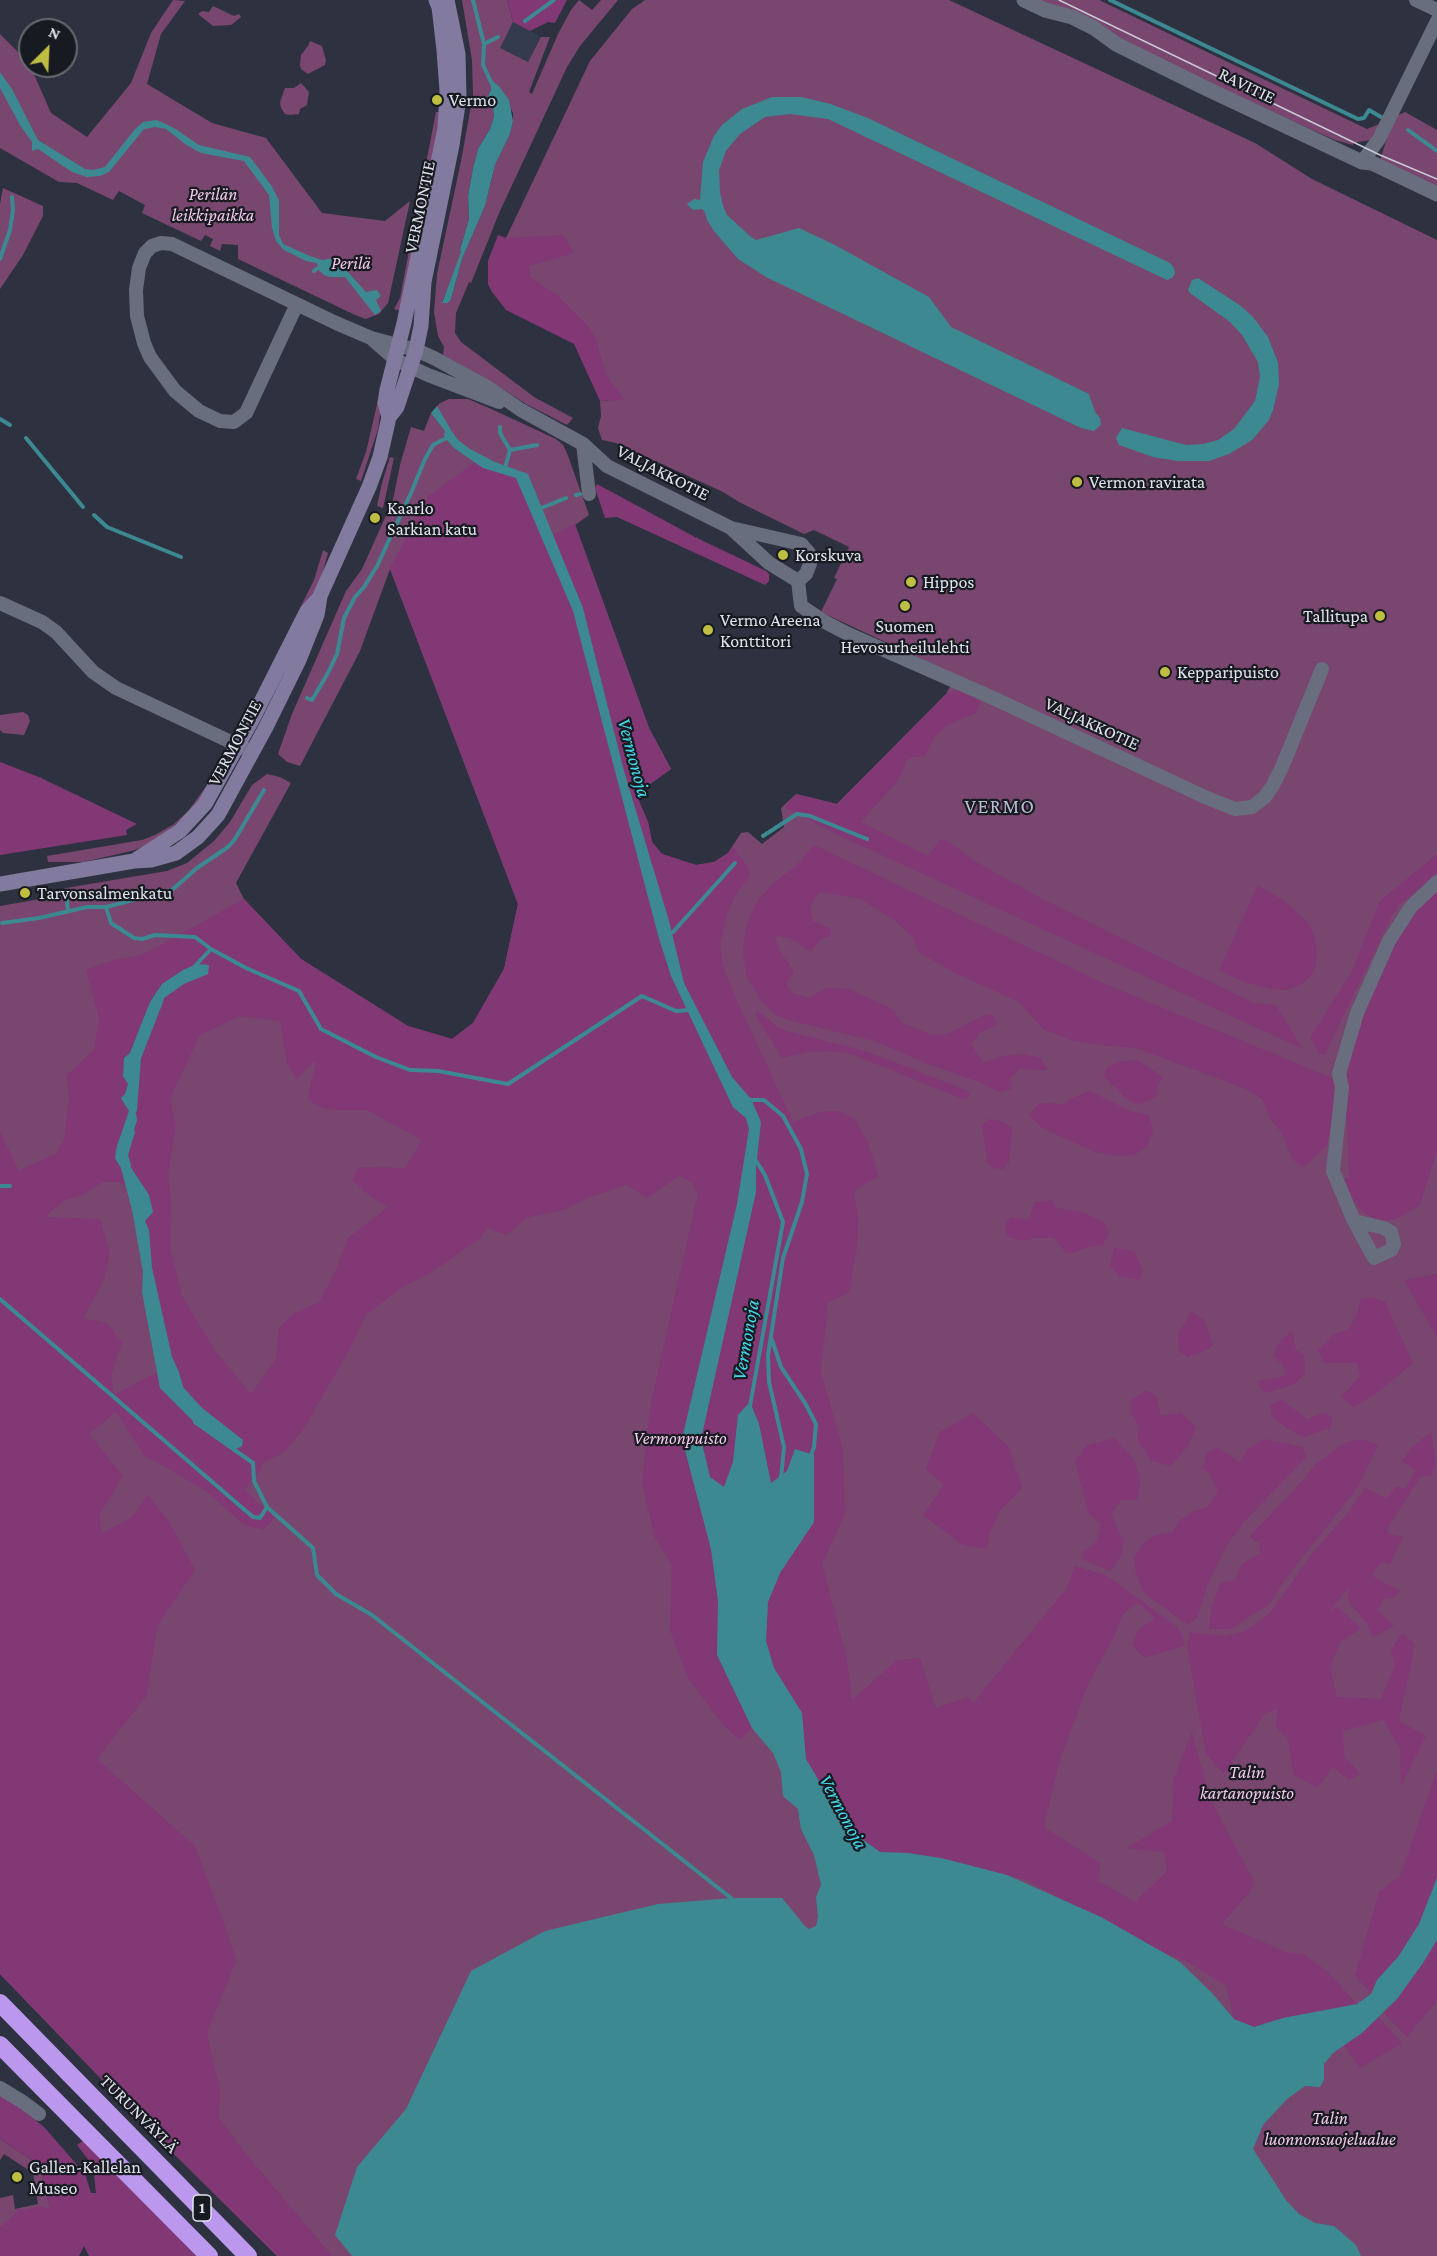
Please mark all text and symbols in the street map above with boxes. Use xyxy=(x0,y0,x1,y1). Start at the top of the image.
north arrow xyxy=(18,18,78,78)
text: N xyxy=(46,23,63,43)
street label: RAVITIE xyxy=(1215,63,1279,109)
place label: Vermo xyxy=(449,89,496,111)
marker: Vermo xyxy=(430,93,444,107)
street label: VERMONTIE xyxy=(400,159,440,255)
park label: Perilän leikkipaikka xyxy=(172,183,254,226)
park label: Perilä xyxy=(331,252,371,274)
street label: VALJAKKOTIE xyxy=(613,440,713,506)
place label: Vermon ravirata xyxy=(1089,471,1205,493)
marker: Vermon ravirata xyxy=(1070,475,1084,489)
place label: Kaarlo Sarkian katu xyxy=(387,497,477,540)
marker: Kaarlo Sarkian katu xyxy=(368,511,382,525)
place label: Korskuva xyxy=(795,544,862,566)
marker: Korskuva xyxy=(776,548,790,562)
place label: Hippos xyxy=(923,571,974,593)
marker: Hippos xyxy=(904,575,918,589)
marker: Suomen Hevosurheilulehti xyxy=(898,599,912,613)
place label: Tallitupa xyxy=(1303,605,1368,627)
place label: Vermo Areena Konttitori xyxy=(720,609,821,652)
marker: Tallitupa xyxy=(1373,609,1387,623)
place label: Suomen Hevosurheilulehti xyxy=(840,615,970,658)
marker: Vermo Areena Konttitori xyxy=(701,623,715,637)
place label: Kepparipuisto xyxy=(1177,661,1279,683)
marker: Kepparipuisto xyxy=(1158,665,1172,679)
street label: VALJAKKOTIE xyxy=(1041,693,1143,755)
street label: VERMONTIE xyxy=(203,696,267,790)
water label: Vermonoja xyxy=(612,716,656,800)
district label: VERMO xyxy=(965,795,1035,819)
place label: Tarvonsalmenkatu xyxy=(37,882,172,904)
marker: Tarvonsalmenkatu xyxy=(18,886,32,900)
water label: Vermonoja xyxy=(727,1298,765,1382)
park label: Vermonpuisto xyxy=(633,1427,727,1449)
park label: Talin kartanopuisto xyxy=(1200,1761,1294,1804)
water label: Vermonoja xyxy=(813,1770,873,1854)
street label: TURUNVÄYLÄ xyxy=(95,2070,183,2158)
park label: Talin luonnonsuojelualue xyxy=(1264,2107,1396,2150)
place label: Gallen-Kallelan Museo xyxy=(29,2156,141,2198)
marker: Gallen-Kallelan Museo xyxy=(10,2170,24,2184)
road number: 1 xyxy=(193,2195,211,2221)

